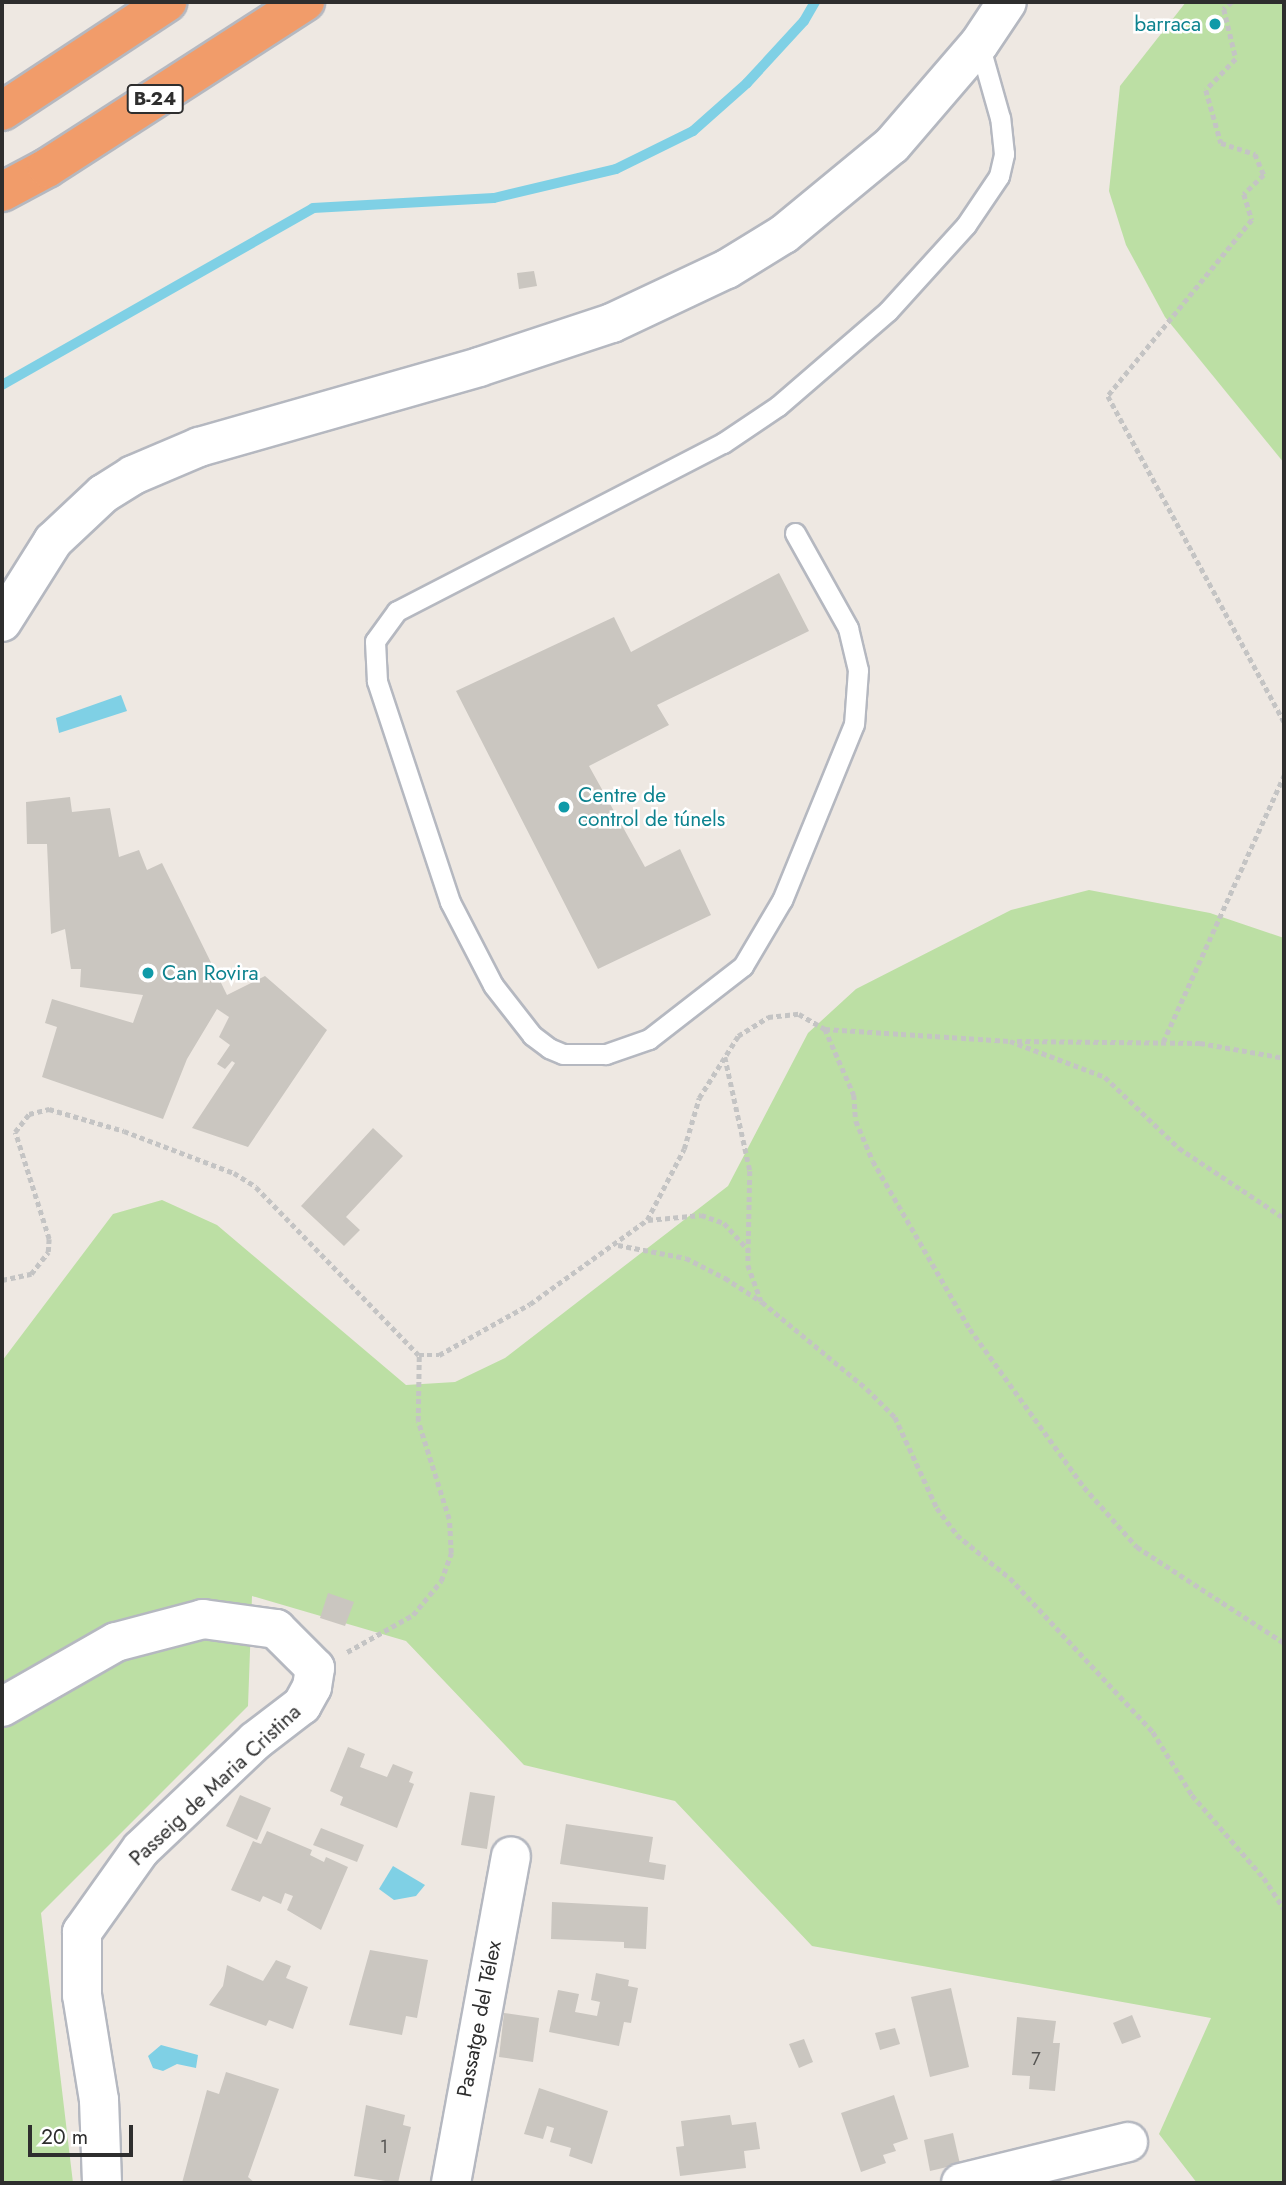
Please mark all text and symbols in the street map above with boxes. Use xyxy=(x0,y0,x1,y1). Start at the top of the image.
place label: barraca xyxy=(1134,11,1201,37)
marker: barraca xyxy=(1207,16,1223,32)
road number: B-24 xyxy=(125,83,185,114)
place label: Centre de control de túnels xyxy=(578,782,725,832)
marker: Centre de control de túnels xyxy=(556,799,572,815)
place label: Can Rovira xyxy=(162,960,259,986)
marker: Can Rovira xyxy=(140,965,156,981)
street label: Passeig de Maria Cristina xyxy=(124,1699,306,1871)
street label: Passatge del Télex xyxy=(451,1939,507,2099)
house number: 7 xyxy=(1031,2048,1041,2070)
scale bar xyxy=(32,2112,136,2156)
text: 20 m xyxy=(41,2122,88,2152)
house number: 1 xyxy=(380,2136,388,2158)

